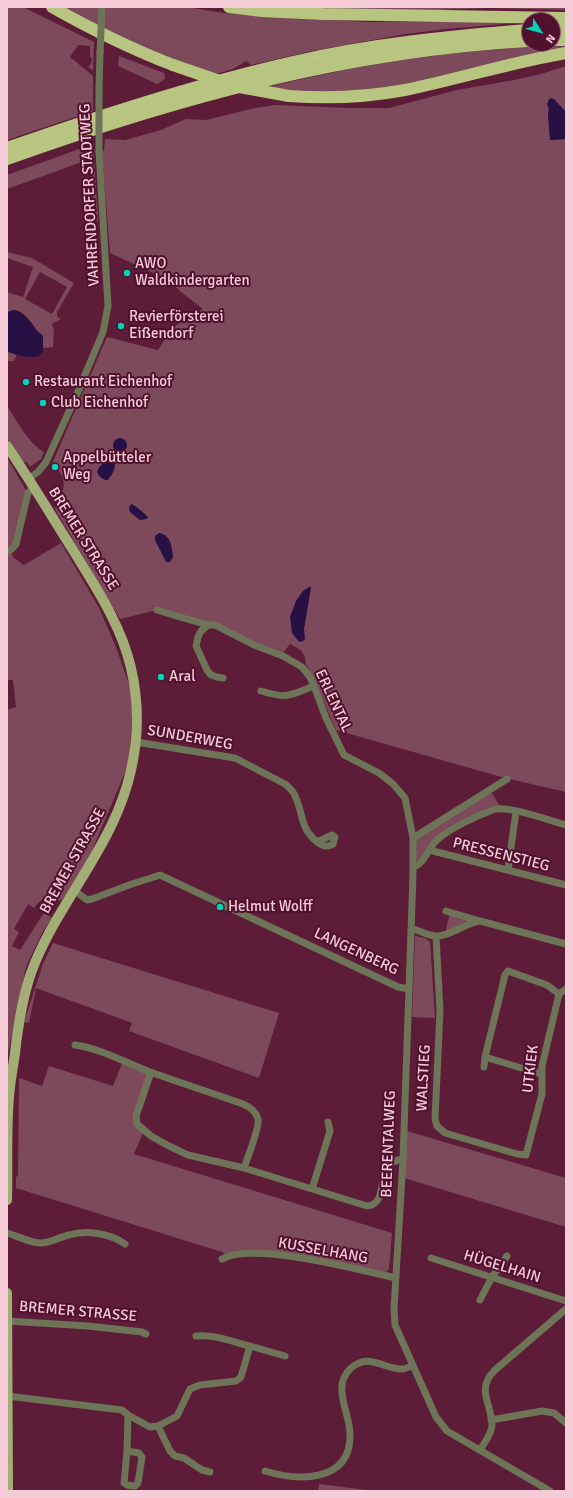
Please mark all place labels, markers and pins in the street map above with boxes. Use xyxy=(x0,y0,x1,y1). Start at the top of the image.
place label: AWO Waldkindergarten xyxy=(135,255,250,290)
marker: AWO Waldkindergarten xyxy=(122,268,132,278)
place label: Revierförsterei Eißendorf xyxy=(129,308,224,343)
marker: Revierförsterei Eißendorf xyxy=(116,321,126,331)
place label: Restaurant Eichenhof xyxy=(34,373,172,391)
marker: Restaurant Eichenhof xyxy=(21,377,31,387)
place label: Club Eichenhof xyxy=(51,394,148,412)
marker: Club Eichenhof xyxy=(38,398,48,408)
place label: Appelbütteler Weg xyxy=(63,449,151,484)
marker: Appelbütteler Weg xyxy=(50,462,60,472)
place label: Aral xyxy=(169,668,196,686)
marker: Aral xyxy=(156,672,166,682)
place label: Helmut Wolff xyxy=(228,898,313,916)
marker: Helmut Wolff xyxy=(215,902,225,912)

